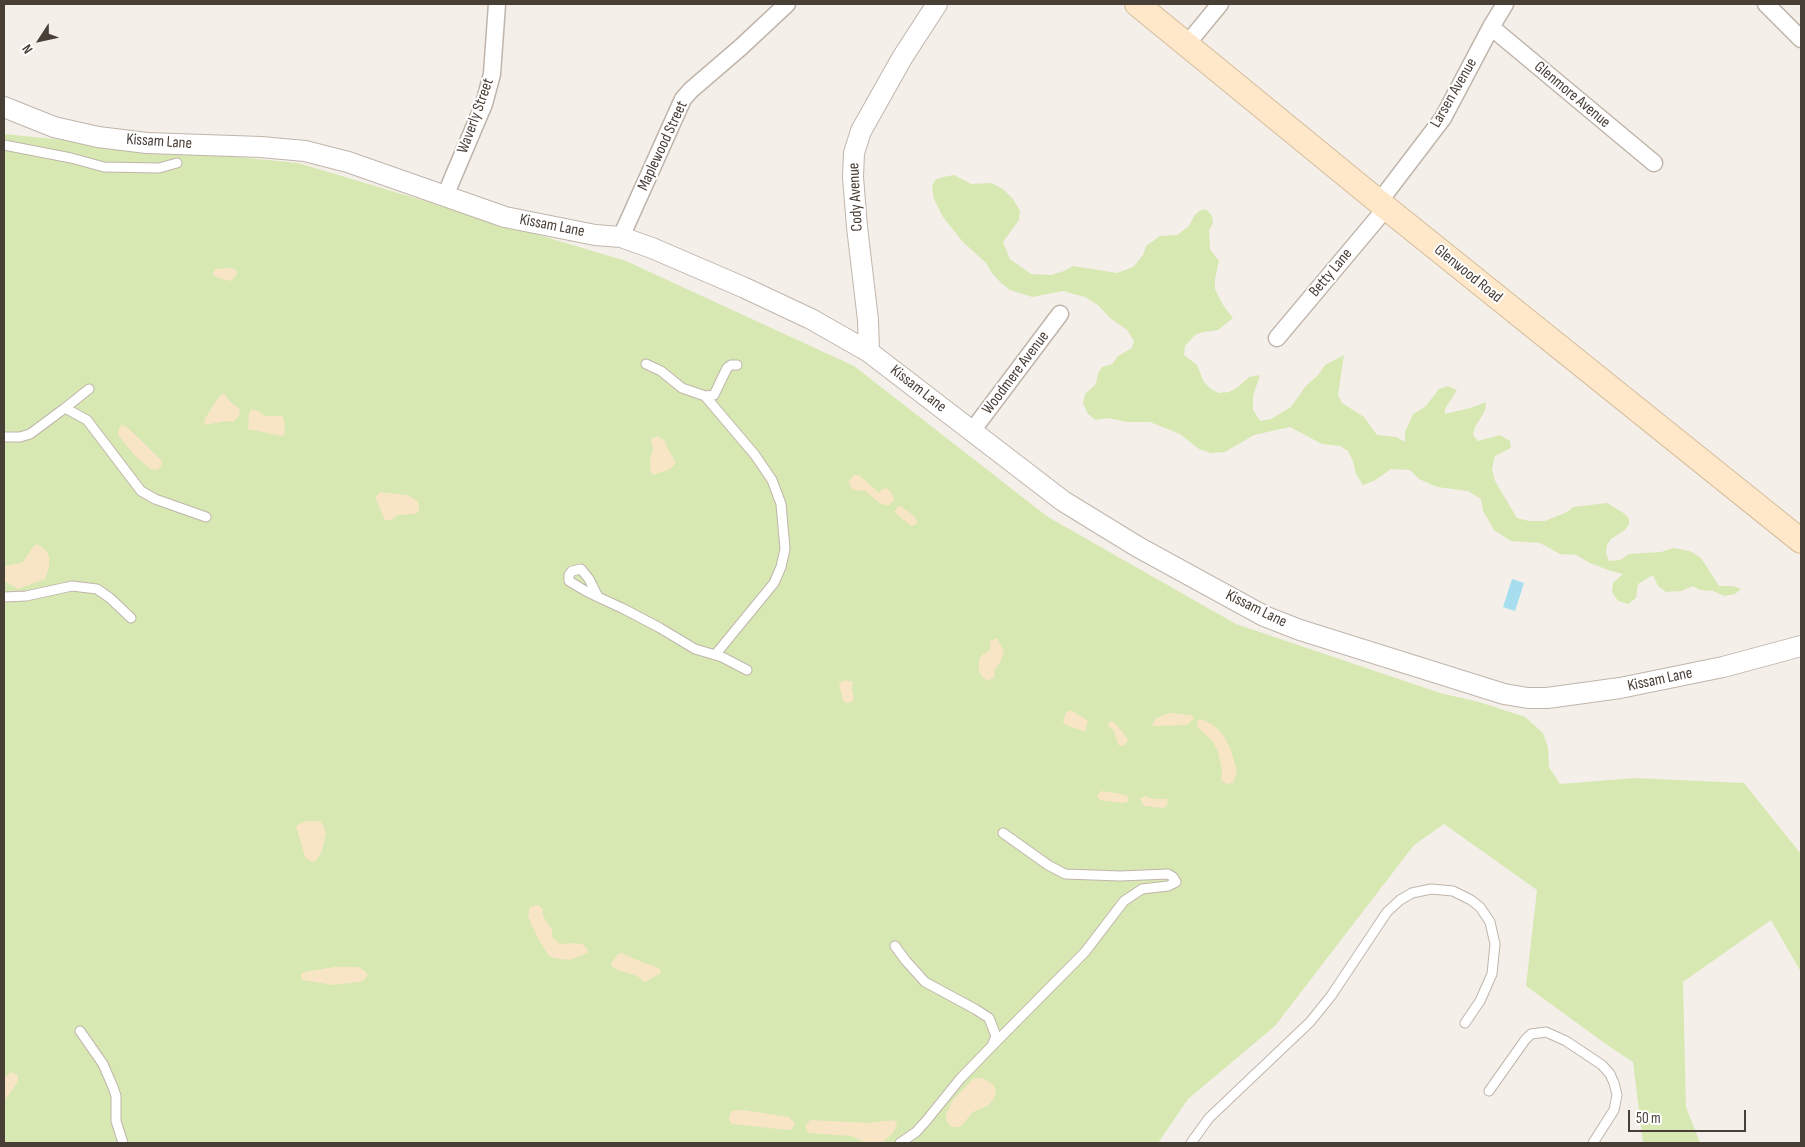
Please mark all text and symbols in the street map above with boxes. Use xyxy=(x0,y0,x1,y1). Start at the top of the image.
north arrow xyxy=(15,15,65,65)
text: N xyxy=(18,41,36,57)
street label: Larsen Avenue xyxy=(1426,55,1482,131)
street label: Glenmore Avenue xyxy=(1530,58,1614,132)
street label: Waverly Street xyxy=(454,76,498,156)
street label: Maplewood Street xyxy=(634,98,692,194)
street label: Kissam Lane xyxy=(125,130,193,154)
street label: Cody Avenue xyxy=(845,162,867,232)
street label: Kissam Lane xyxy=(518,210,586,242)
street label: Glenwood Road xyxy=(1430,241,1506,307)
street label: Betty Lane xyxy=(1305,245,1357,301)
street label: Woodmere Avenue xyxy=(978,328,1054,418)
street label: Kissam Lane xyxy=(886,361,950,417)
street label: Kissam Lane xyxy=(1222,586,1290,632)
street label: Kissam Lane xyxy=(1626,664,1694,696)
scale bar xyxy=(1630,1100,1748,1132)
text: 50 m xyxy=(1636,1109,1661,1128)

